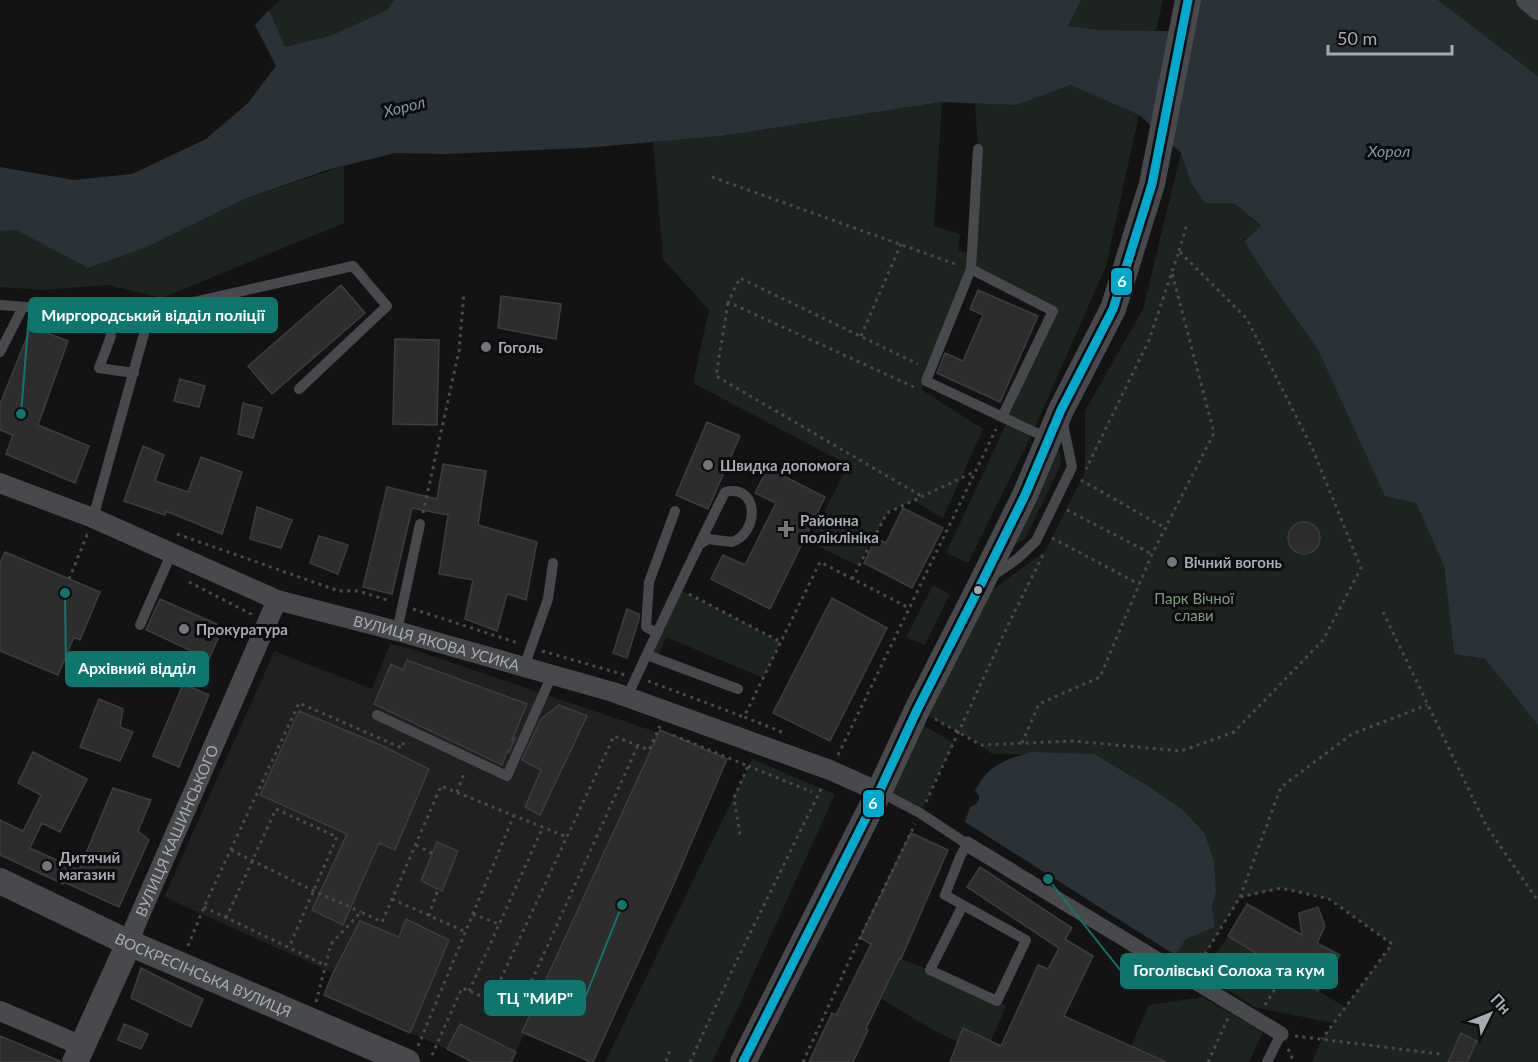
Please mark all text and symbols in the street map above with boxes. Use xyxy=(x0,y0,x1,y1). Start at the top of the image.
scale bar xyxy=(1328,18,1452,56)
text: 50 m xyxy=(1337,27,1377,49)
water label: Хорол xyxy=(380,92,427,121)
water label: Хорол xyxy=(1367,141,1410,160)
line badge: 6 xyxy=(1110,267,1133,296)
text: 6 xyxy=(1117,271,1127,290)
callout: Миргородський відділ поліції xyxy=(29,298,277,332)
text: Миргородський відділ поліції xyxy=(41,305,266,324)
place label: Гоголь xyxy=(498,338,543,356)
marker: Гоголь xyxy=(479,340,493,354)
place label: Швидка допомога xyxy=(720,456,850,474)
marker: Швидка допомога xyxy=(701,458,715,472)
place label: Районна поліклініка xyxy=(800,511,879,546)
marker: Районна поліклініка xyxy=(777,520,795,538)
place label: Вічний вогонь xyxy=(1184,553,1282,571)
marker: Вічний вогонь xyxy=(1165,555,1179,569)
unlabelled marker xyxy=(972,584,984,596)
park label: Парк Вічної слави xyxy=(1154,589,1234,624)
street label: ВУЛИЦЯ ЯКОВА УСИКА xyxy=(352,611,523,674)
place label: Прокуратура xyxy=(196,620,288,638)
marker: Прокуратура xyxy=(177,622,191,636)
callout: Архівний відділ xyxy=(66,652,208,686)
text: Архівний відділ xyxy=(77,658,196,677)
street label: ВУЛИЦЯ КАШИНСЬКОГО xyxy=(131,742,222,919)
line badge: 6 xyxy=(862,789,885,818)
text: 6 xyxy=(868,793,878,812)
place label: Дитячий магазин xyxy=(59,848,120,883)
marker: Дитячий магазин xyxy=(40,859,54,873)
street label: ВОСКРЕСІНСЬКА ВУЛИЦЯ xyxy=(112,929,294,1021)
callout: Гоголівські Солоха та кум xyxy=(1121,954,1337,988)
text: Гоголівські Солоха та кум xyxy=(1133,960,1325,979)
callout: ТЦ "МИР" xyxy=(485,981,585,1015)
north arrow xyxy=(1460,984,1520,1044)
text: ТЦ "МИР" xyxy=(497,988,573,1007)
text: Пн xyxy=(1487,989,1515,1018)

